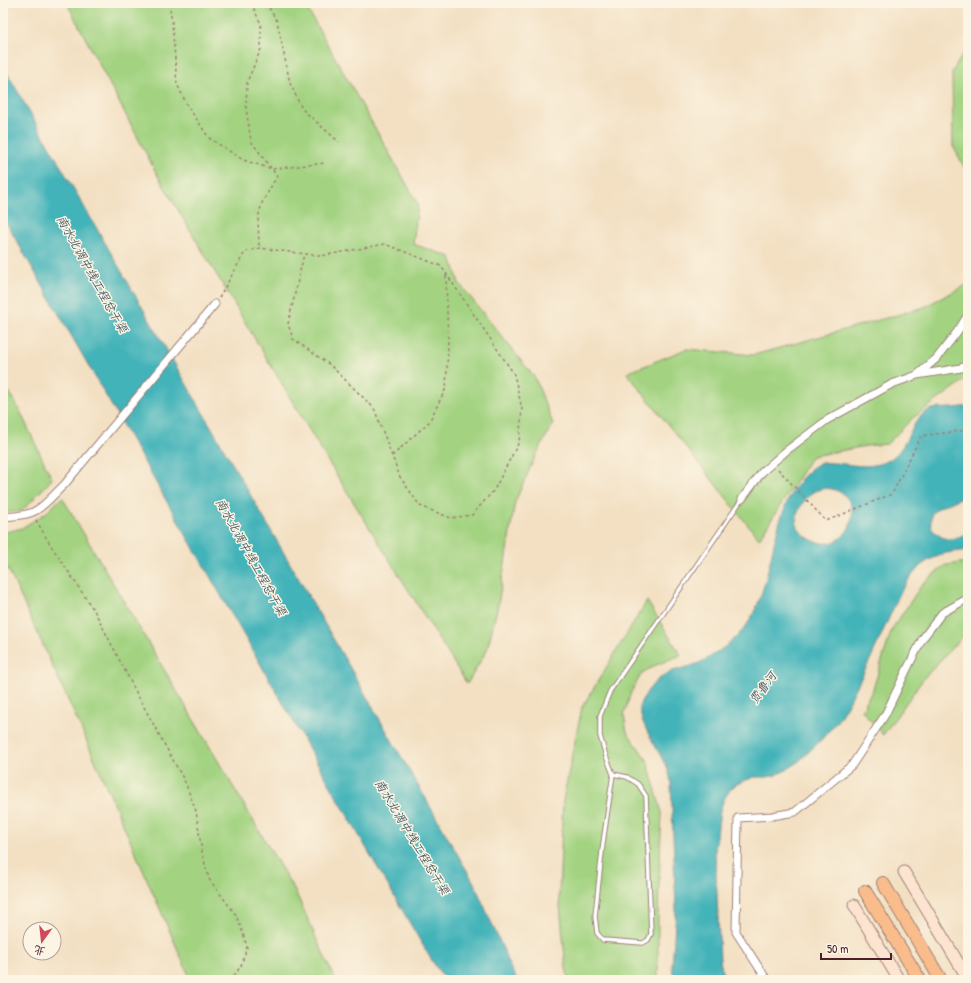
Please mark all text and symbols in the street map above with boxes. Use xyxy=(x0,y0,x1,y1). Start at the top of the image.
water label: 南水北调中线工程总干渠 xyxy=(53,212,132,336)
water label: 南水北调中线工程总干渠 xyxy=(212,495,291,619)
water label: 贾鲁河 xyxy=(745,667,781,707)
water label: 南水北调中线工程总干渠 xyxy=(371,776,454,899)
north arrow xyxy=(22,921,62,961)
scale bar xyxy=(821,935,891,961)
text: 50 m xyxy=(827,940,848,957)
text: 北 xyxy=(32,942,47,959)

